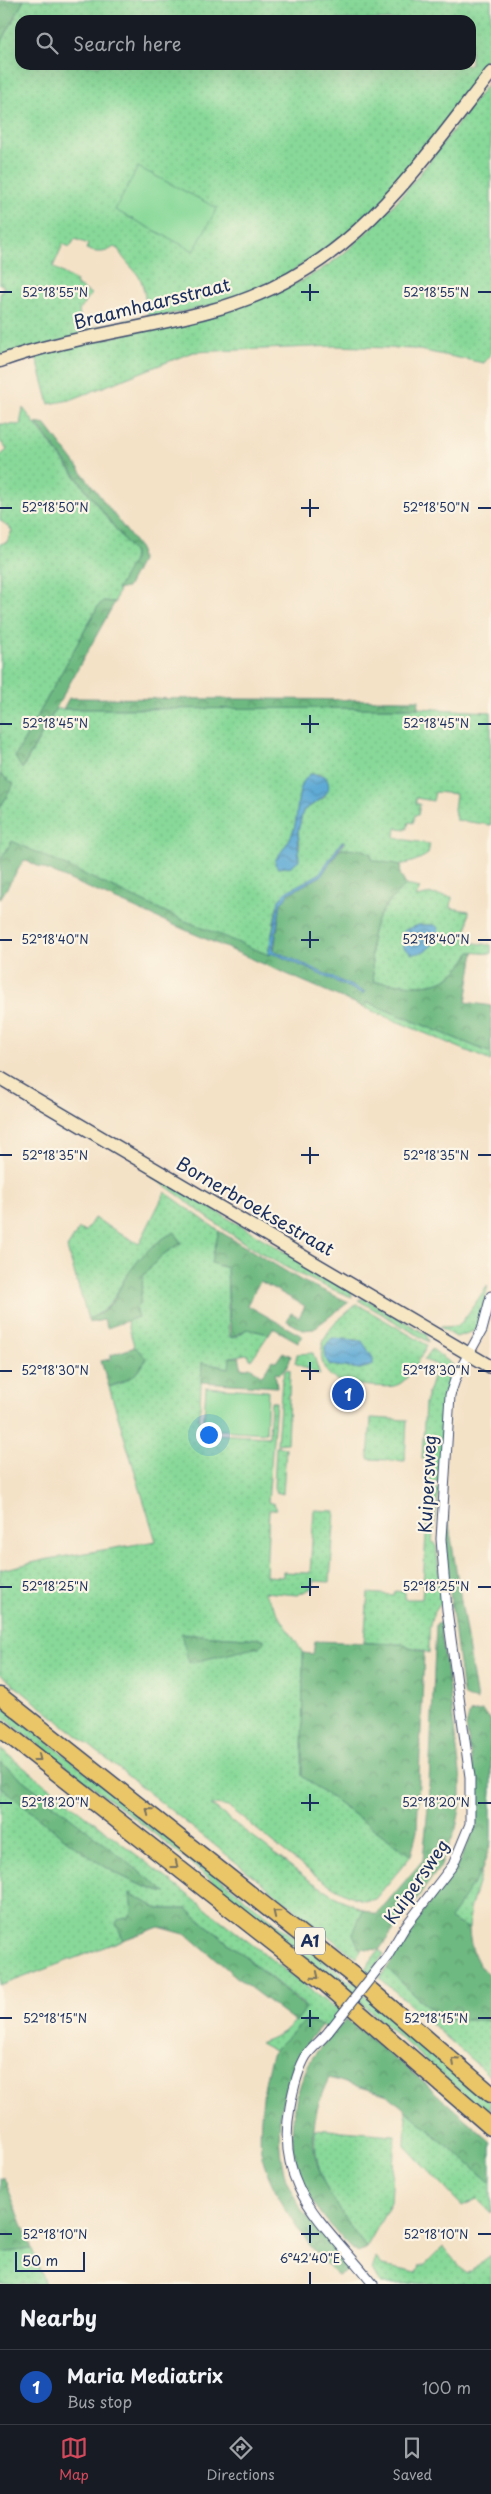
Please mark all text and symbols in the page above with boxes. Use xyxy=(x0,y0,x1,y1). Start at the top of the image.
search box xyxy=(15,15,476,70)
icon: search xyxy=(33,29,61,57)
text: Search here xyxy=(73,29,182,57)
street label: Braamhaarsstraat xyxy=(71,270,233,335)
text: 52°18'55"N xyxy=(22,283,88,301)
text: 52°18'55"N xyxy=(403,283,469,301)
text: 52°18'50"N xyxy=(21,498,89,516)
text: 52°18'50"N xyxy=(402,498,470,516)
text: 52°18'45"N xyxy=(22,714,88,732)
text: 52°18'45"N xyxy=(403,714,469,732)
text: 52°18'40"N xyxy=(21,930,89,948)
text: 52°18'40"N xyxy=(402,930,470,948)
text: 52°18'35"N xyxy=(22,1146,88,1164)
text: 52°18'35"N xyxy=(403,1146,469,1164)
street label: Bornerbroeksestraat xyxy=(172,1149,340,1262)
text: 52°18'30"N xyxy=(21,1361,89,1379)
text: 52°18'30"N xyxy=(402,1361,470,1379)
pin: 1 xyxy=(332,1375,364,1413)
your location xyxy=(196,1422,222,1448)
street label: Kuipersweg xyxy=(410,1434,443,1534)
text: 52°18'25"N xyxy=(22,1577,88,1595)
text: 52°18'25"N xyxy=(403,1577,469,1595)
one-way arrow xyxy=(33,1752,42,1761)
text: 52°18'20"N xyxy=(21,1793,89,1811)
text: 52°18'20"N xyxy=(402,1793,470,1811)
one-way arrow xyxy=(146,1809,155,1817)
street label: Kuipersweg xyxy=(376,1833,455,1929)
one-way arrow xyxy=(170,1859,179,1868)
one-way arrow xyxy=(273,1910,282,1918)
road number: A1 xyxy=(295,1928,325,1954)
one-way arrow xyxy=(311,1971,320,1980)
text: 52°18'15"N xyxy=(23,2009,87,2027)
text: 52°18'15"N xyxy=(404,2009,468,2027)
one-way arrow xyxy=(451,2058,460,2067)
text: 52°18'10"N xyxy=(22,2225,88,2243)
text: 52°18'10"N xyxy=(403,2225,469,2243)
scale bar xyxy=(15,2249,85,2272)
text: 6°42'40"E xyxy=(280,2249,340,2267)
text: 50 m xyxy=(22,2250,58,2271)
text: Nearby xyxy=(20,2301,97,2333)
text: Maria Mediatrix xyxy=(67,2361,223,2389)
text: 1 xyxy=(32,2375,40,2399)
text: 100 m xyxy=(422,2375,471,2399)
text: Bus stop xyxy=(67,2389,132,2413)
tab: Map xyxy=(59,2434,89,2485)
tab: Directions xyxy=(207,2434,275,2485)
tab: Saved xyxy=(392,2434,432,2485)

